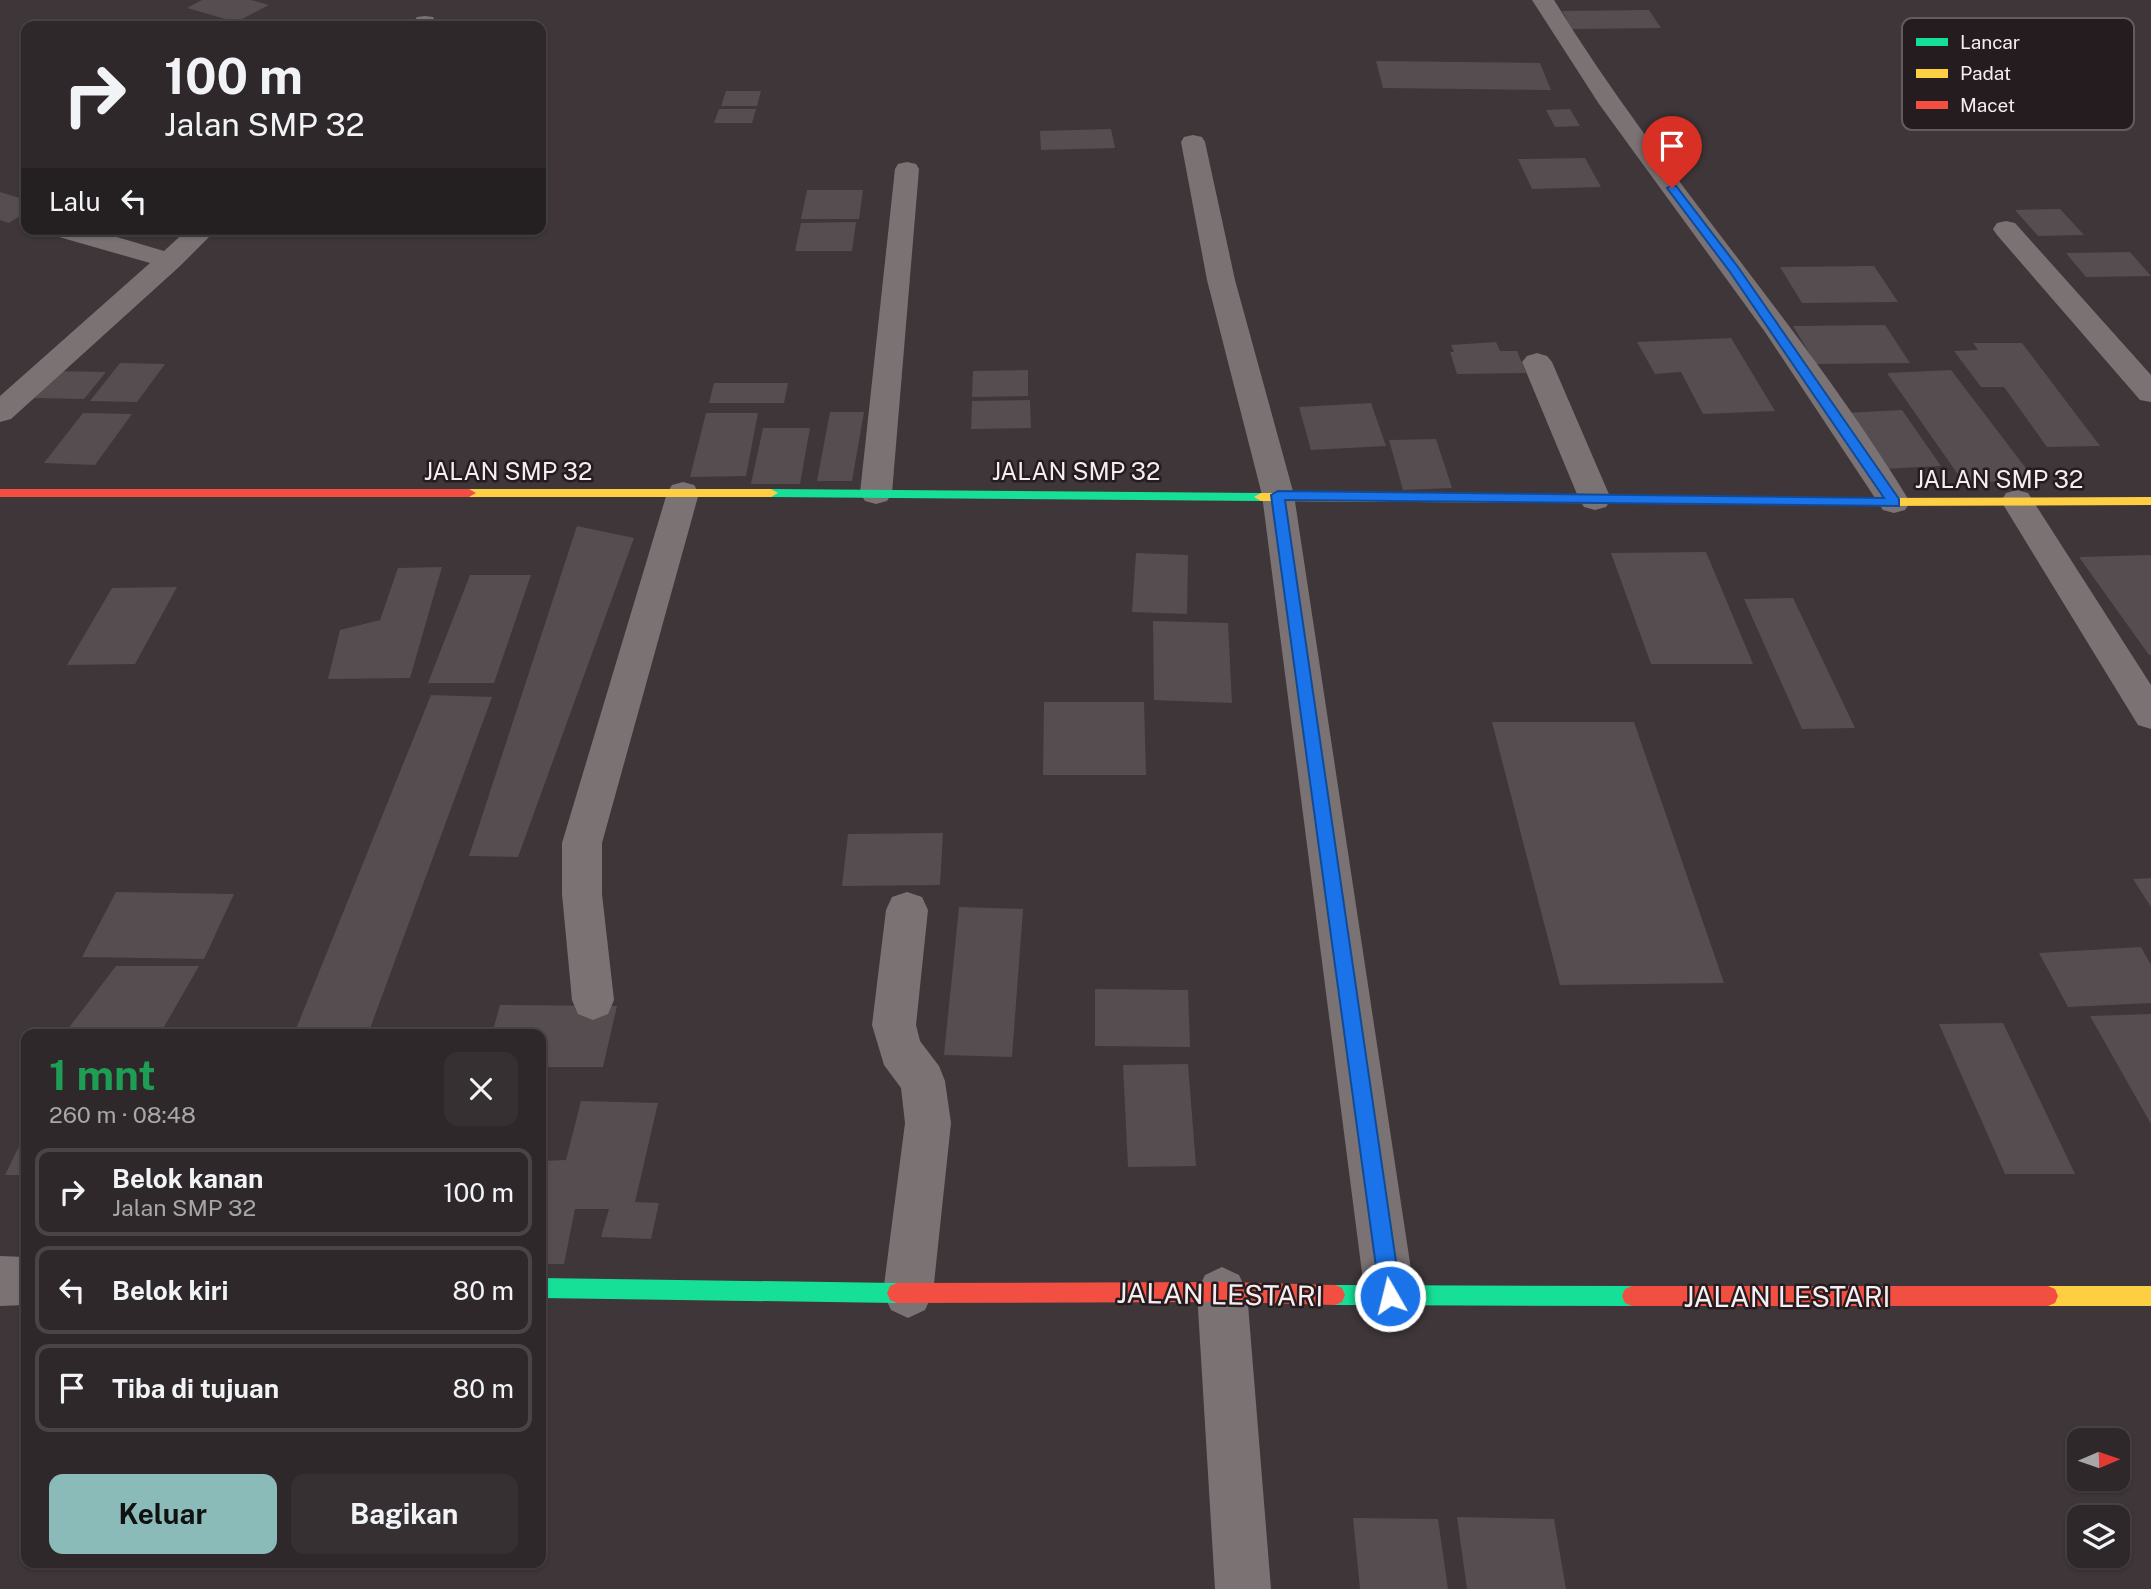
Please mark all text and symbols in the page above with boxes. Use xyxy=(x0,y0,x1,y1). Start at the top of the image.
legend xyxy=(1902,18,2134,130)
text: Lancar xyxy=(1960,31,2020,53)
text: 100 m xyxy=(164,47,303,105)
icon: right xyxy=(49,49,140,140)
text: Padat xyxy=(1960,62,2011,84)
text: Macet xyxy=(1960,94,2015,116)
text: Jalan SMP 32 xyxy=(164,106,365,143)
pin xyxy=(1642,116,1702,188)
icon: arrive xyxy=(1653,127,1691,165)
icon: left xyxy=(115,182,153,220)
text: Lalu xyxy=(49,186,101,217)
street label: JALAN SMP 32 xyxy=(424,457,592,485)
street label: JALAN SMP 32 xyxy=(992,457,1160,485)
street label: JALAN SMP 32 xyxy=(1915,465,2083,493)
text: 1 mnt xyxy=(49,1050,156,1099)
button: close xyxy=(444,1052,518,1126)
text: 260 m · 08:48 xyxy=(49,1101,196,1128)
text: Belok kanan xyxy=(112,1163,263,1194)
icon: right xyxy=(53,1173,91,1211)
text: 100 m xyxy=(443,1177,514,1208)
text: Jalan SMP 32 xyxy=(112,1194,256,1221)
position arrow xyxy=(1353,1259,1427,1333)
icon: left xyxy=(53,1271,91,1309)
text: Belok kiri xyxy=(112,1275,228,1306)
text: 80 m xyxy=(453,1275,514,1306)
street label: JALAN LESTARI xyxy=(1116,1276,1324,1312)
street label: JALAN LESTARI xyxy=(1684,1280,1891,1313)
icon: arrive xyxy=(53,1369,91,1407)
text: Tiba di tujuan xyxy=(112,1373,279,1404)
text: 80 m xyxy=(453,1373,514,1404)
north arrow xyxy=(2067,1428,2130,1491)
map controls xyxy=(2067,1428,2130,1568)
button: Keluar xyxy=(49,1474,277,1554)
button: Bagikan xyxy=(291,1474,518,1554)
button: layers xyxy=(2067,1505,2130,1568)

